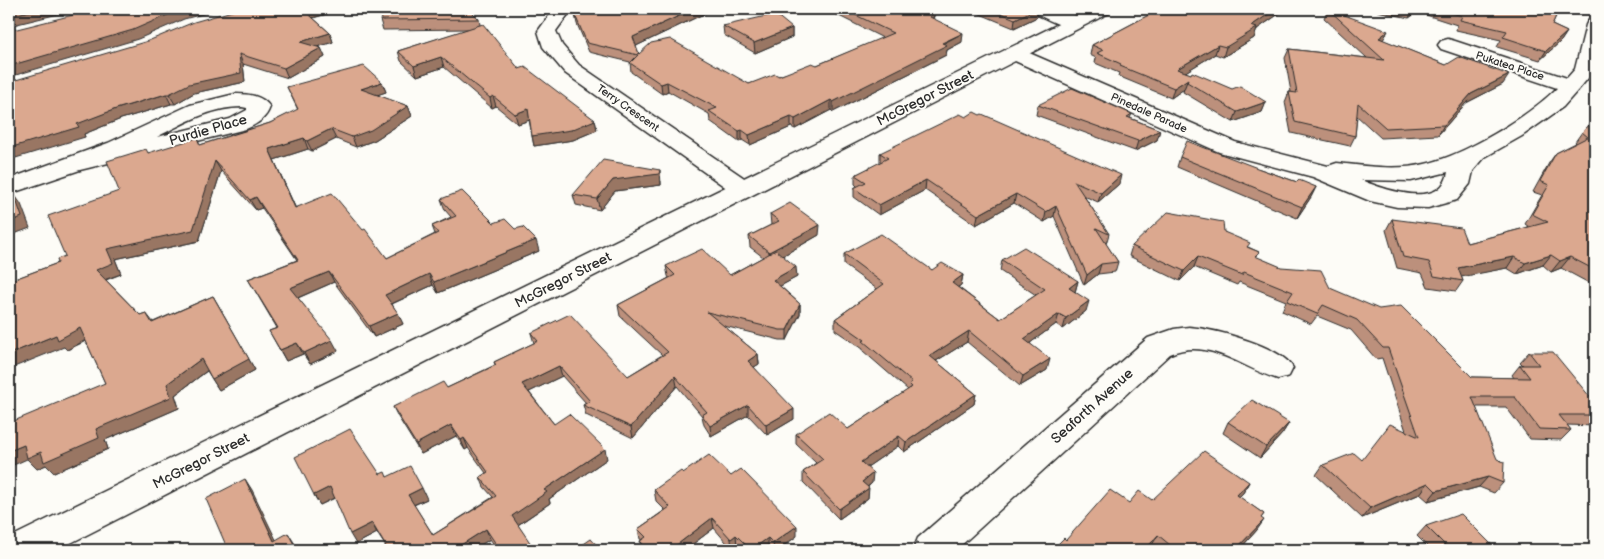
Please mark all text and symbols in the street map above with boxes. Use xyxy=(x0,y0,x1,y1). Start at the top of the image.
street label: Pukatea Place xyxy=(1474,49,1546,83)
street label: McGregor Street xyxy=(874,66,977,130)
street label: Terry Crescent xyxy=(594,82,662,135)
street label: Pinedale Parade xyxy=(1109,90,1190,136)
street label: Purdie Place xyxy=(167,111,249,149)
street label: McGregor Street xyxy=(512,248,615,312)
street label: Seaforth Avenue xyxy=(1047,365,1137,447)
street label: McGregor Street xyxy=(150,429,253,493)

